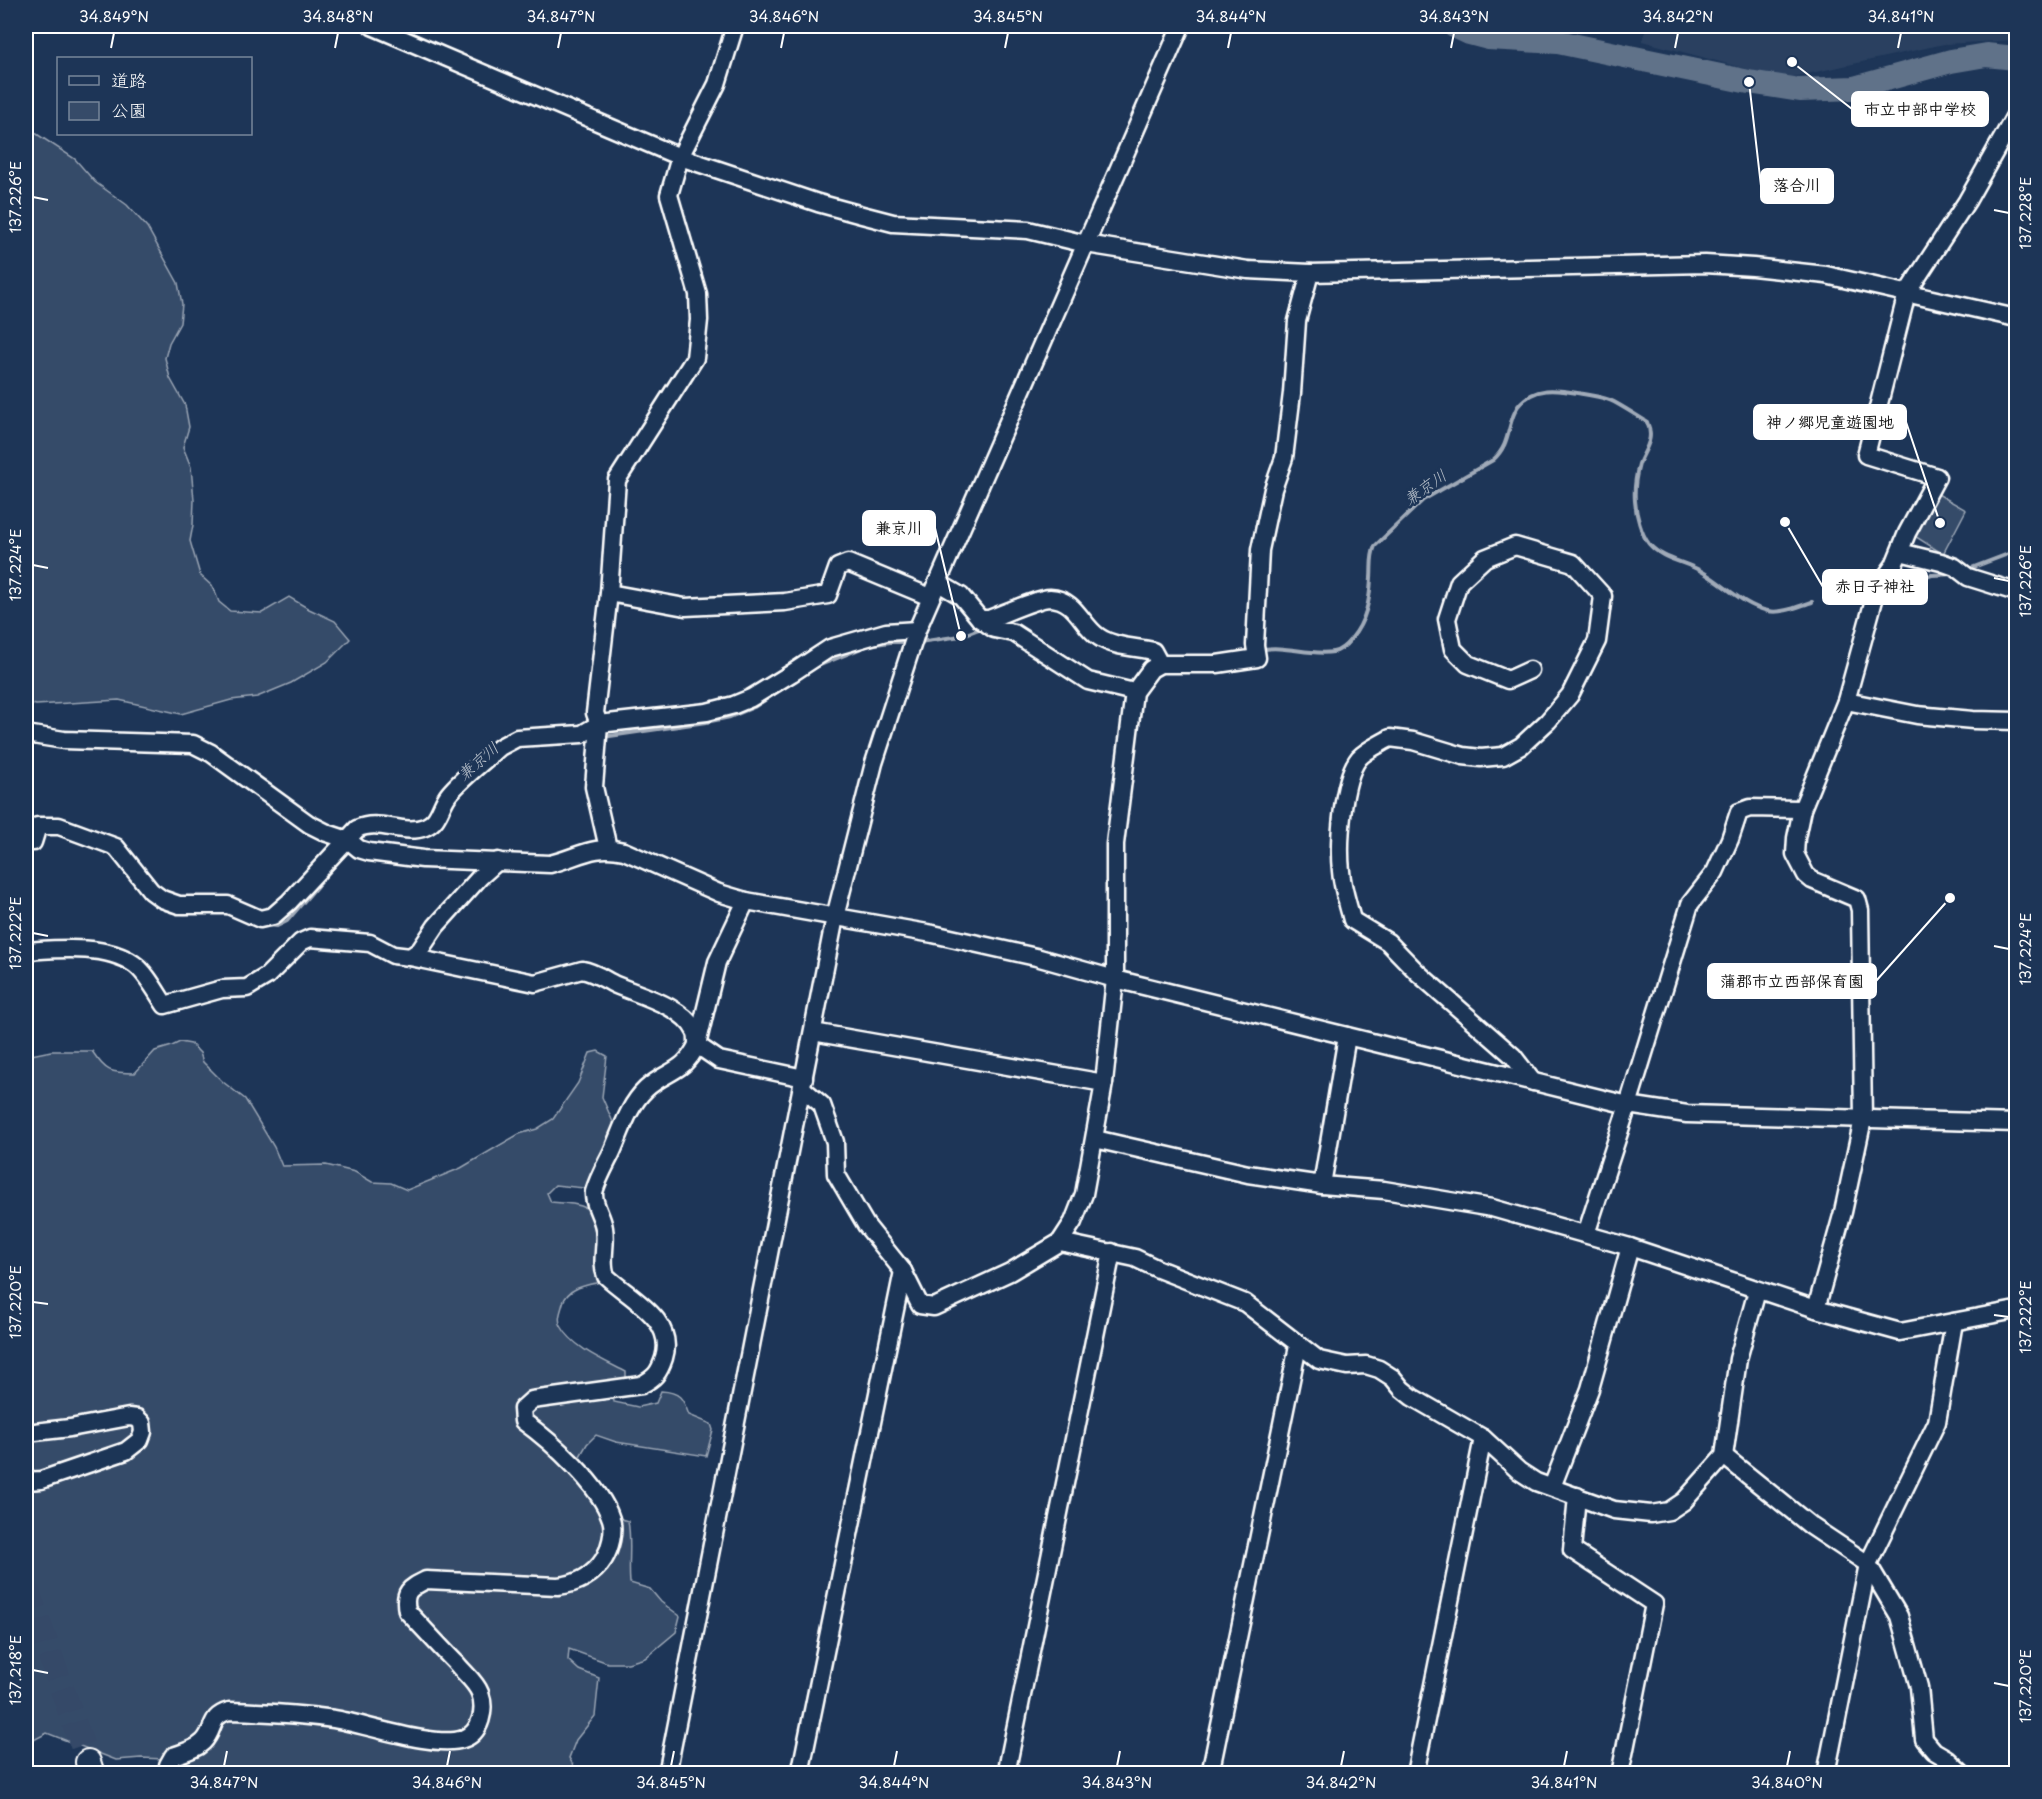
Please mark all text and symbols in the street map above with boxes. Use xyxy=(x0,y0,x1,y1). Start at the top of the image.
text: 34.849°N xyxy=(79,4,149,27)
text: 34.848°N xyxy=(303,4,373,27)
text: 34.847°N xyxy=(526,4,596,27)
text: 34.846°N xyxy=(749,4,819,27)
text: 34.845°N xyxy=(973,4,1043,27)
text: 34.844°N xyxy=(1196,4,1266,27)
text: 34.843°N xyxy=(1419,4,1489,27)
text: 34.842°N xyxy=(1643,4,1713,27)
text: 34.841°N xyxy=(1867,4,1935,27)
legend xyxy=(57,57,252,135)
text: 道路 xyxy=(111,66,147,93)
callout: 市立中部中学校 xyxy=(1852,92,1988,126)
text: 公園 xyxy=(111,96,147,123)
text: 市立中部中学校 xyxy=(1864,96,1976,120)
text: 137.226°E xyxy=(3,161,26,233)
callout: 落合川 xyxy=(1761,169,1833,203)
text: 落合川 xyxy=(1773,172,1821,196)
text: 137.228°E xyxy=(2013,176,2036,250)
callout: 神ノ郷児童遊園地 xyxy=(1754,405,1906,439)
text: 神ノ郷児童遊園地 xyxy=(1766,409,1894,433)
water label: 兼京川 xyxy=(1398,463,1451,510)
callout: 兼京川 xyxy=(863,511,935,545)
text: 兼京川 xyxy=(875,515,923,539)
text: 137.224°E xyxy=(3,529,26,601)
text: 137.226°E xyxy=(2013,545,2036,617)
callout: 赤日子神社 xyxy=(1823,570,1927,604)
text: 赤日子神社 xyxy=(1835,573,1915,597)
water label: 兼京川 xyxy=(451,735,503,785)
text: 137.222°E xyxy=(3,896,26,970)
text: 137.224°E xyxy=(2013,913,2036,985)
callout: 蒲郡市立西部保育園 xyxy=(1708,964,1876,998)
text: 蒲郡市立西部保育園 xyxy=(1720,968,1864,992)
text: 137.220°E xyxy=(3,1265,26,1339)
text: 137.222°E xyxy=(2013,1280,2036,1354)
text: 137.218°E xyxy=(3,1635,26,1705)
text: 137.220°E xyxy=(2013,1649,2036,1723)
text: 34.847°N xyxy=(189,1770,259,1793)
text: 34.846°N xyxy=(412,1770,482,1793)
text: 34.845°N xyxy=(636,1770,706,1793)
text: 34.844°N xyxy=(859,1770,929,1793)
text: 34.843°N xyxy=(1082,1770,1152,1793)
text: 34.842°N xyxy=(1306,1770,1376,1793)
text: 34.841°N xyxy=(1530,1770,1598,1793)
text: 34.840°N xyxy=(1751,1770,1823,1793)

